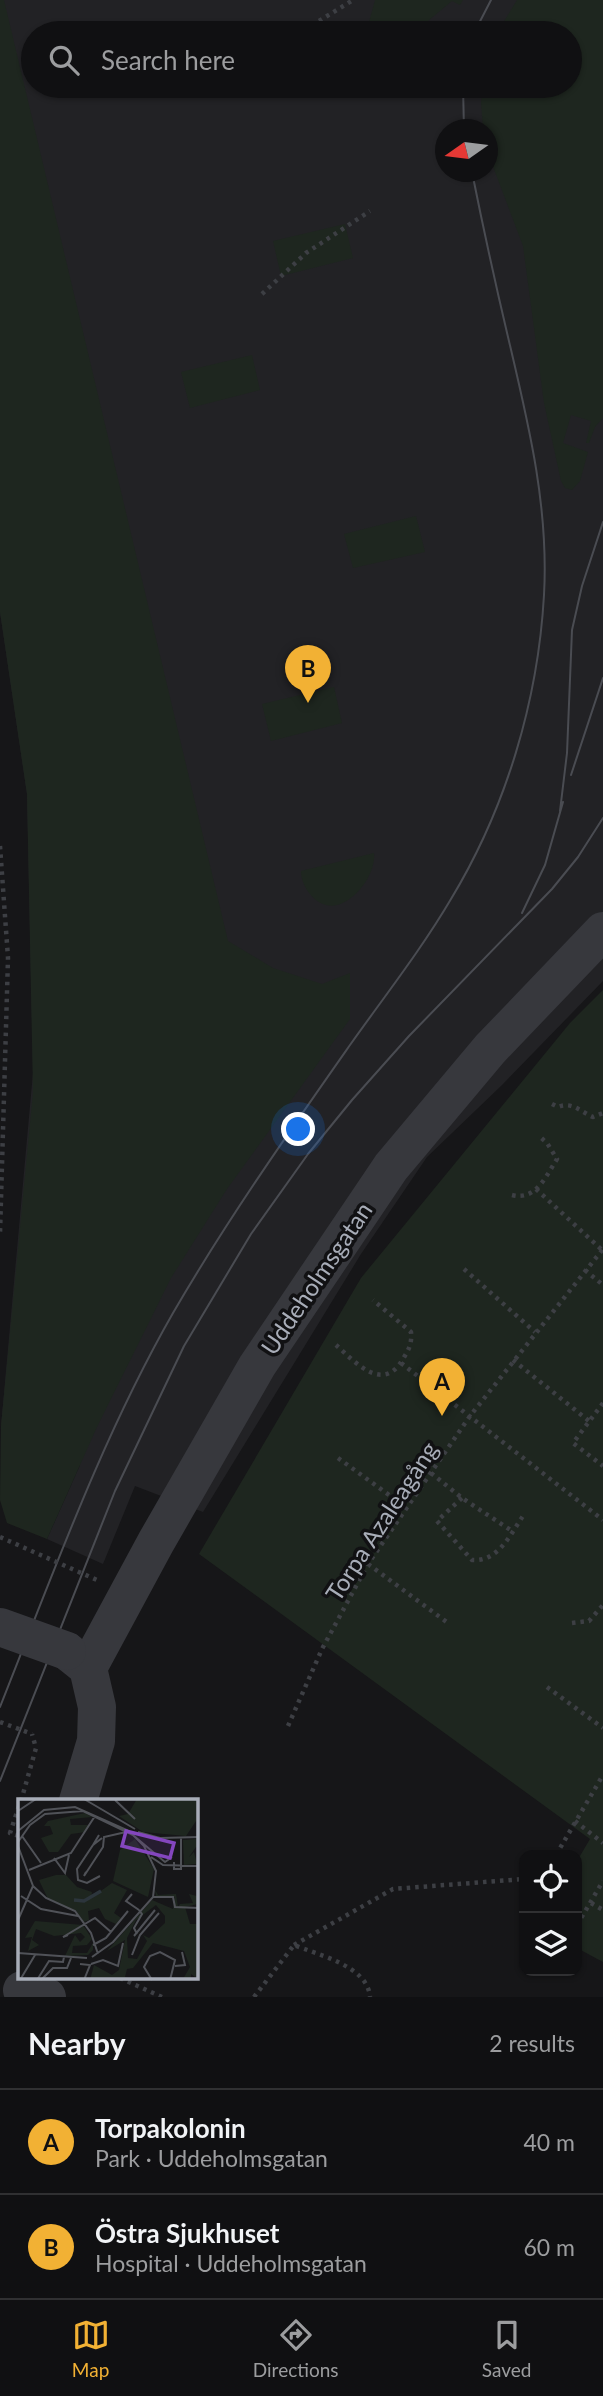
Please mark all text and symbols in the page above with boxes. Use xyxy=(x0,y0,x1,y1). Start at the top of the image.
search box xyxy=(21,21,582,98)
icon: search xyxy=(45,41,83,79)
text: Search here xyxy=(101,44,235,76)
north arrow xyxy=(435,119,498,182)
pin: B xyxy=(285,645,331,703)
your location xyxy=(281,1112,315,1146)
street label: Uddeholmsgatan xyxy=(254,1196,378,1360)
pin: A xyxy=(419,1358,465,1416)
street label: Torpa Azaleagång xyxy=(319,1436,443,1606)
inset map xyxy=(18,1799,198,1980)
map controls xyxy=(519,1850,582,1976)
button: locate xyxy=(519,1850,582,1913)
button: layers xyxy=(519,1913,582,1976)
text: Nearby xyxy=(28,2025,126,2061)
text: 2 results xyxy=(489,2029,575,2057)
text: Torpakolonin xyxy=(95,2112,246,2144)
text: A xyxy=(43,2128,59,2156)
text: 40 m xyxy=(524,2128,575,2156)
text: Park · Uddeholmsgatan xyxy=(95,2144,328,2172)
text: Östra Sjukhuset xyxy=(95,2217,280,2249)
text: B xyxy=(43,2233,59,2261)
text: 60 m xyxy=(524,2233,575,2261)
text: Hospital · Uddeholmsgatan xyxy=(95,2249,367,2277)
tab: Map xyxy=(72,2316,110,2381)
tab: Directions xyxy=(253,2316,339,2381)
tab: Saved xyxy=(482,2316,531,2381)

